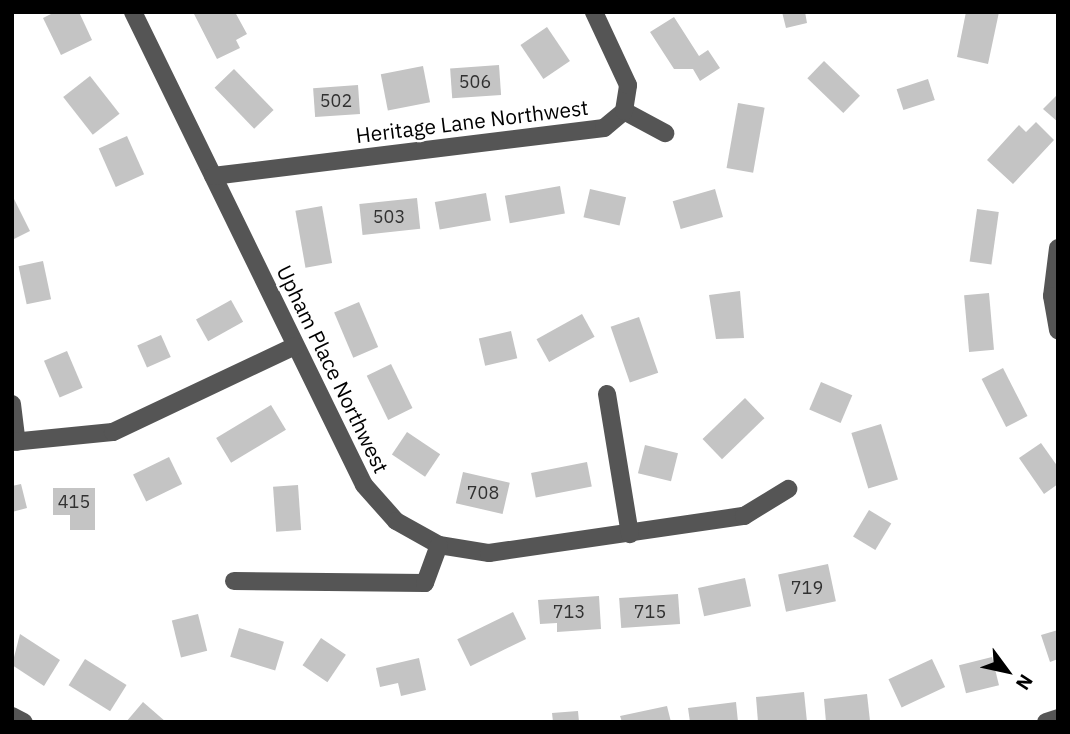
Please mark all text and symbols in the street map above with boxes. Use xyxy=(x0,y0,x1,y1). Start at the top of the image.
house number: 506 xyxy=(459,71,491,93)
house number: 502 xyxy=(320,90,352,112)
street label: Heritage Lane Northwest xyxy=(354,94,590,148)
house number: 503 xyxy=(373,206,405,228)
street label: Upham Place Northwest xyxy=(272,261,394,477)
house number: 708 xyxy=(467,482,499,504)
house number: 415 xyxy=(58,491,90,513)
house number: 719 xyxy=(791,577,823,599)
house number: 713 xyxy=(553,601,585,623)
house number: 715 xyxy=(634,601,666,623)
north arrow xyxy=(972,636,1042,706)
text: N xyxy=(1011,670,1038,695)

